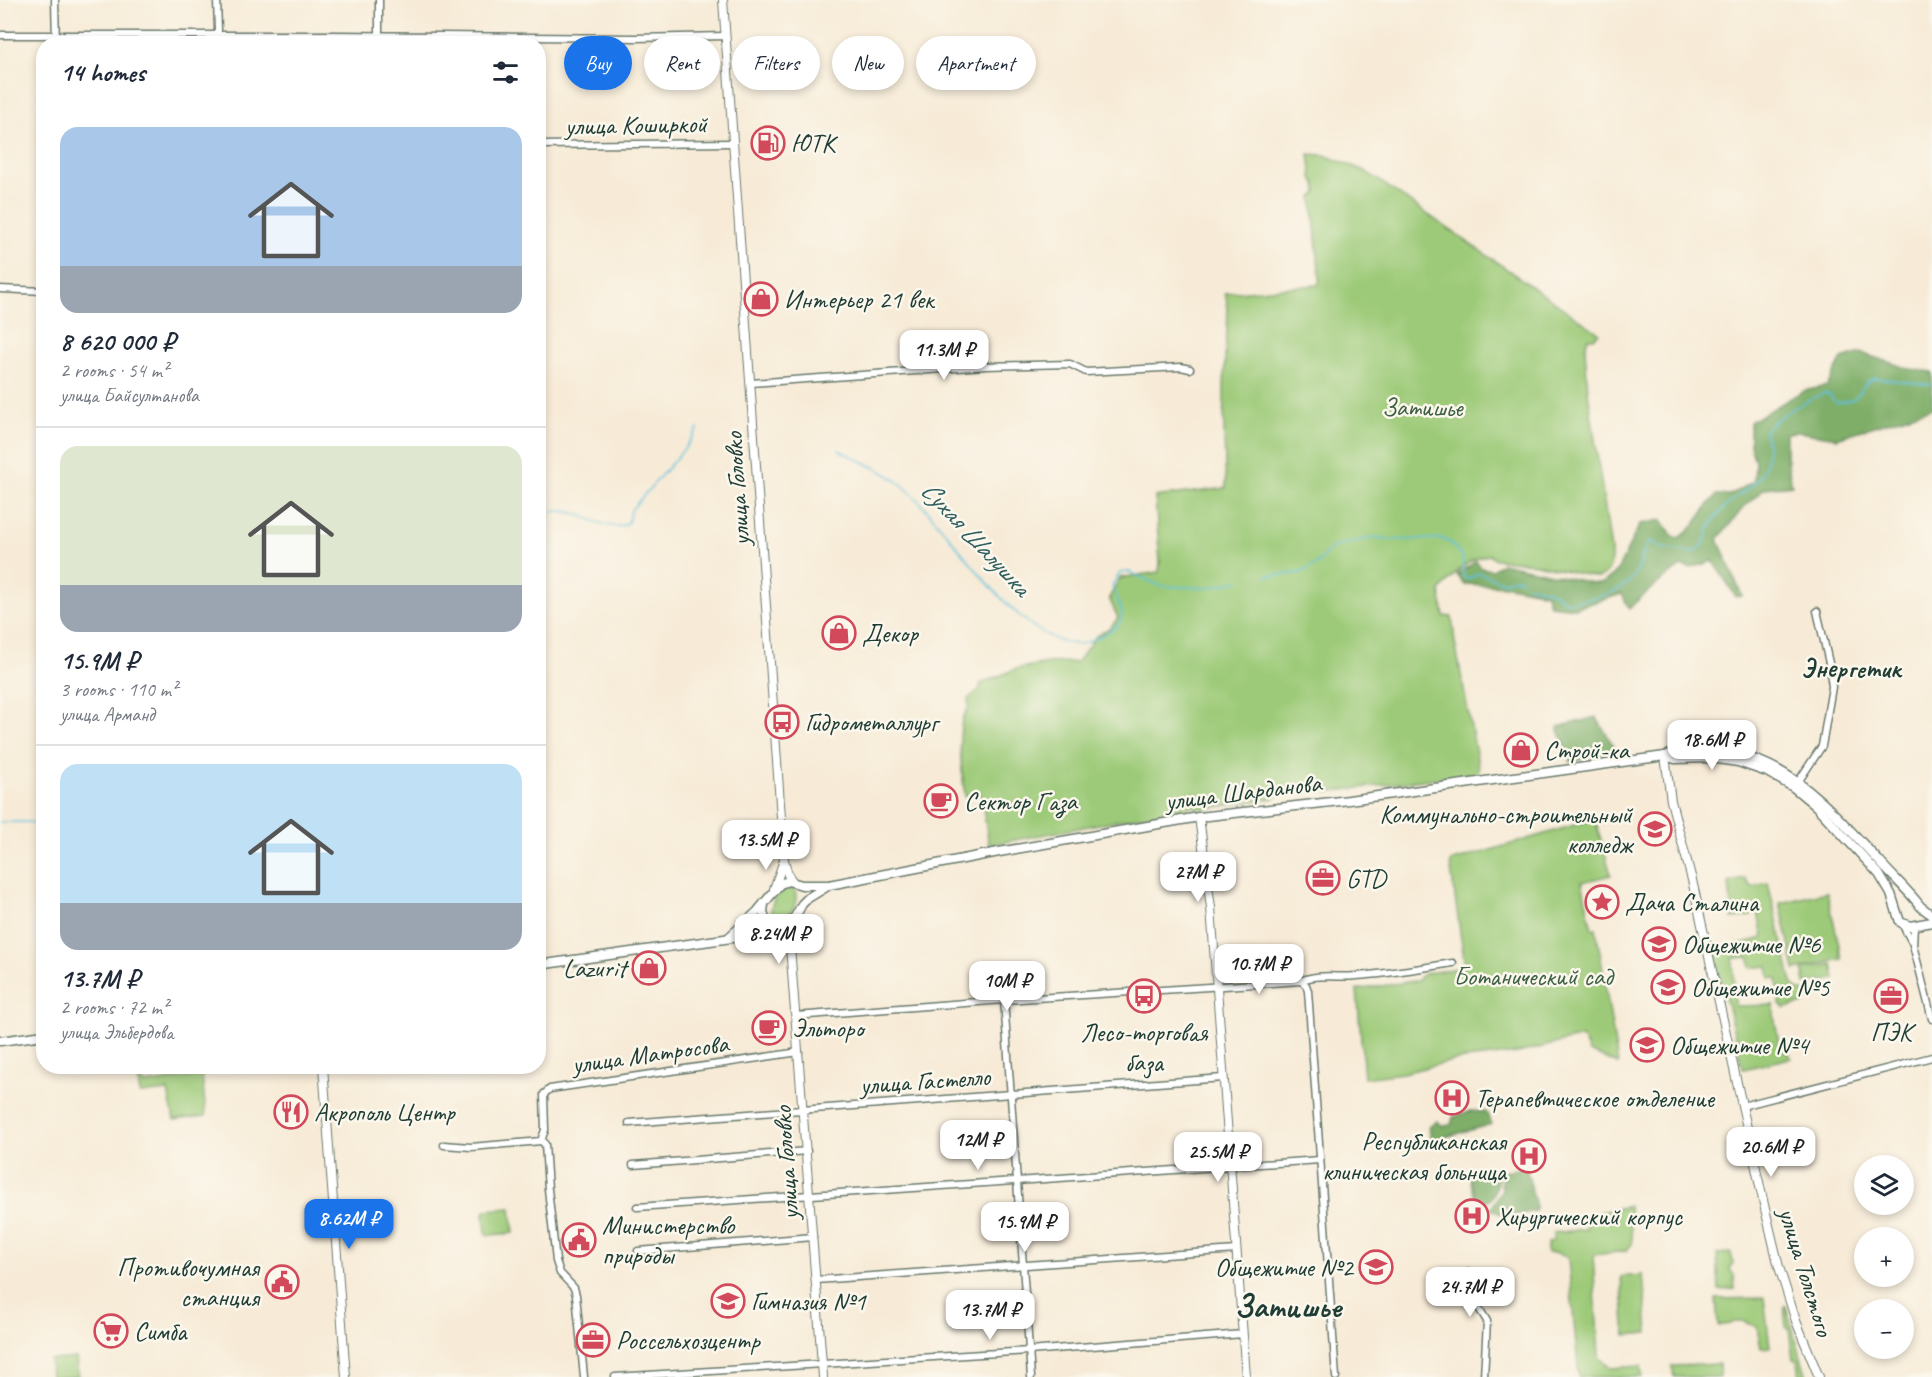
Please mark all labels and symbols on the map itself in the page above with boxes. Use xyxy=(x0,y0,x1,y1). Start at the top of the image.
street label: улица Коширкой xyxy=(563,107,709,143)
fuel station icon: ЮТК xyxy=(750,125,786,161)
place label: ЮТК xyxy=(791,127,839,160)
shop icon: Интерьер 21 век xyxy=(743,281,779,317)
place label: Интерьер 21 век xyxy=(784,283,936,316)
pin: 11.3M ₽ xyxy=(889,330,999,381)
park label: Затишье xyxy=(1382,391,1464,424)
street label: улица Головко xyxy=(716,429,758,549)
water label: Сухая Шалушка xyxy=(914,473,1040,605)
shop icon: Декор xyxy=(821,615,857,651)
place label: Декор xyxy=(862,617,920,650)
district label: Энергетик xyxy=(1801,651,1903,685)
bus stop icon: Гидрометаллург xyxy=(764,704,800,740)
place label: Гидрометаллург xyxy=(805,706,941,739)
pin: 18.6M ₽ xyxy=(1657,720,1767,771)
shop icon: Строй-ка xyxy=(1503,732,1539,768)
place label: Строй-ка xyxy=(1544,734,1630,767)
street label: улица Шарданова xyxy=(1161,766,1325,818)
cafe icon: Сектор Газа xyxy=(923,783,959,819)
place label: Сектор Газа xyxy=(964,785,1078,819)
place label: Коммунально-строительный колледж xyxy=(1379,798,1635,861)
school or university icon: Коммунально-строительный колледж xyxy=(1637,811,1673,847)
pin: 13.5M ₽ xyxy=(711,820,821,871)
pin: 27M ₽ xyxy=(1156,852,1240,903)
office icon: GTD xyxy=(1305,860,1341,896)
place label: GTD xyxy=(1346,862,1389,895)
place icon: Дача Сталина xyxy=(1584,884,1620,920)
place label: Дача Сталина xyxy=(1625,886,1760,919)
pin: 8.24M ₽ xyxy=(724,914,834,965)
school or university icon: Общежитие №6 xyxy=(1641,926,1677,962)
place label: Общежитие №6 xyxy=(1682,928,1822,961)
pin: 10.7M ₽ xyxy=(1204,944,1314,995)
shop icon: Lazurit xyxy=(631,950,667,986)
place label: Lazurit xyxy=(563,952,629,985)
park label: Ботанический сад xyxy=(1454,960,1615,993)
pin: 10M ₽ xyxy=(965,961,1049,1012)
school or university icon: Общежитие №5 xyxy=(1650,969,1686,1005)
place label: Общежитие №5 xyxy=(1691,971,1831,1004)
bus stop icon: Лесо-торговая база xyxy=(1126,978,1162,1014)
office icon: ПЭК xyxy=(1873,978,1909,1014)
cafe icon: Эльторо xyxy=(751,1010,787,1046)
place label: Эльторо xyxy=(792,1012,866,1045)
place label: Лесо-торговая база xyxy=(1080,1016,1209,1079)
place label: ПЭК xyxy=(1870,1016,1917,1049)
street label: улица Матросова xyxy=(568,1026,732,1082)
school or university icon: Общежитие №4 xyxy=(1629,1027,1665,1063)
place label: Общежитие №4 xyxy=(1670,1029,1811,1062)
street label: улица Гастелло xyxy=(857,1060,993,1102)
hospital icon: Терапевтическое отделение xyxy=(1434,1080,1470,1116)
place label: Терапевтическое отделение xyxy=(1475,1082,1716,1115)
restaurant icon: Акрополь Центр xyxy=(273,1094,309,1130)
place label: Акрополь Центр xyxy=(314,1096,457,1129)
street label: улица Головко xyxy=(765,1103,807,1223)
pin: 12M ₽ xyxy=(936,1120,1020,1171)
place label: Республиканская клиническая больница xyxy=(1322,1125,1508,1188)
pin: 20.6M ₽ xyxy=(1716,1127,1826,1178)
pin: 25.5M ₽ xyxy=(1163,1132,1273,1183)
hospital icon: Республиканская клиническая больница xyxy=(1511,1138,1547,1174)
hospital icon: Хирургический корпус xyxy=(1454,1198,1490,1234)
pin: 8.62M ₽ xyxy=(294,1199,404,1250)
place label: Хирургический корпус xyxy=(1495,1200,1684,1233)
pin: 15.9M ₽ xyxy=(970,1202,1080,1253)
street label: улица Толстого xyxy=(1770,1202,1842,1342)
place label: Министерство природы xyxy=(602,1209,736,1272)
public building icon: Министерство природы xyxy=(561,1222,597,1258)
school or university icon: Общежитие №2 xyxy=(1358,1249,1394,1285)
place label: Противочумная станция xyxy=(117,1251,261,1314)
place label: Общежитие №2 xyxy=(1215,1251,1355,1284)
public building icon: Противочумная станция xyxy=(264,1264,300,1300)
pin: 24.7M ₽ xyxy=(1415,1267,1525,1318)
school or university icon: Гимназия №1 xyxy=(710,1283,746,1319)
place label: Гимназия №1 xyxy=(751,1285,867,1318)
district label: Затишье xyxy=(1234,1286,1343,1327)
pin: 13.7M ₽ xyxy=(935,1290,1045,1341)
supermarket icon: Симба xyxy=(93,1313,129,1349)
place label: Симба xyxy=(134,1315,188,1348)
office icon: Россельхозцентр xyxy=(575,1322,611,1358)
place label: Россельхозцентр xyxy=(616,1324,761,1357)

